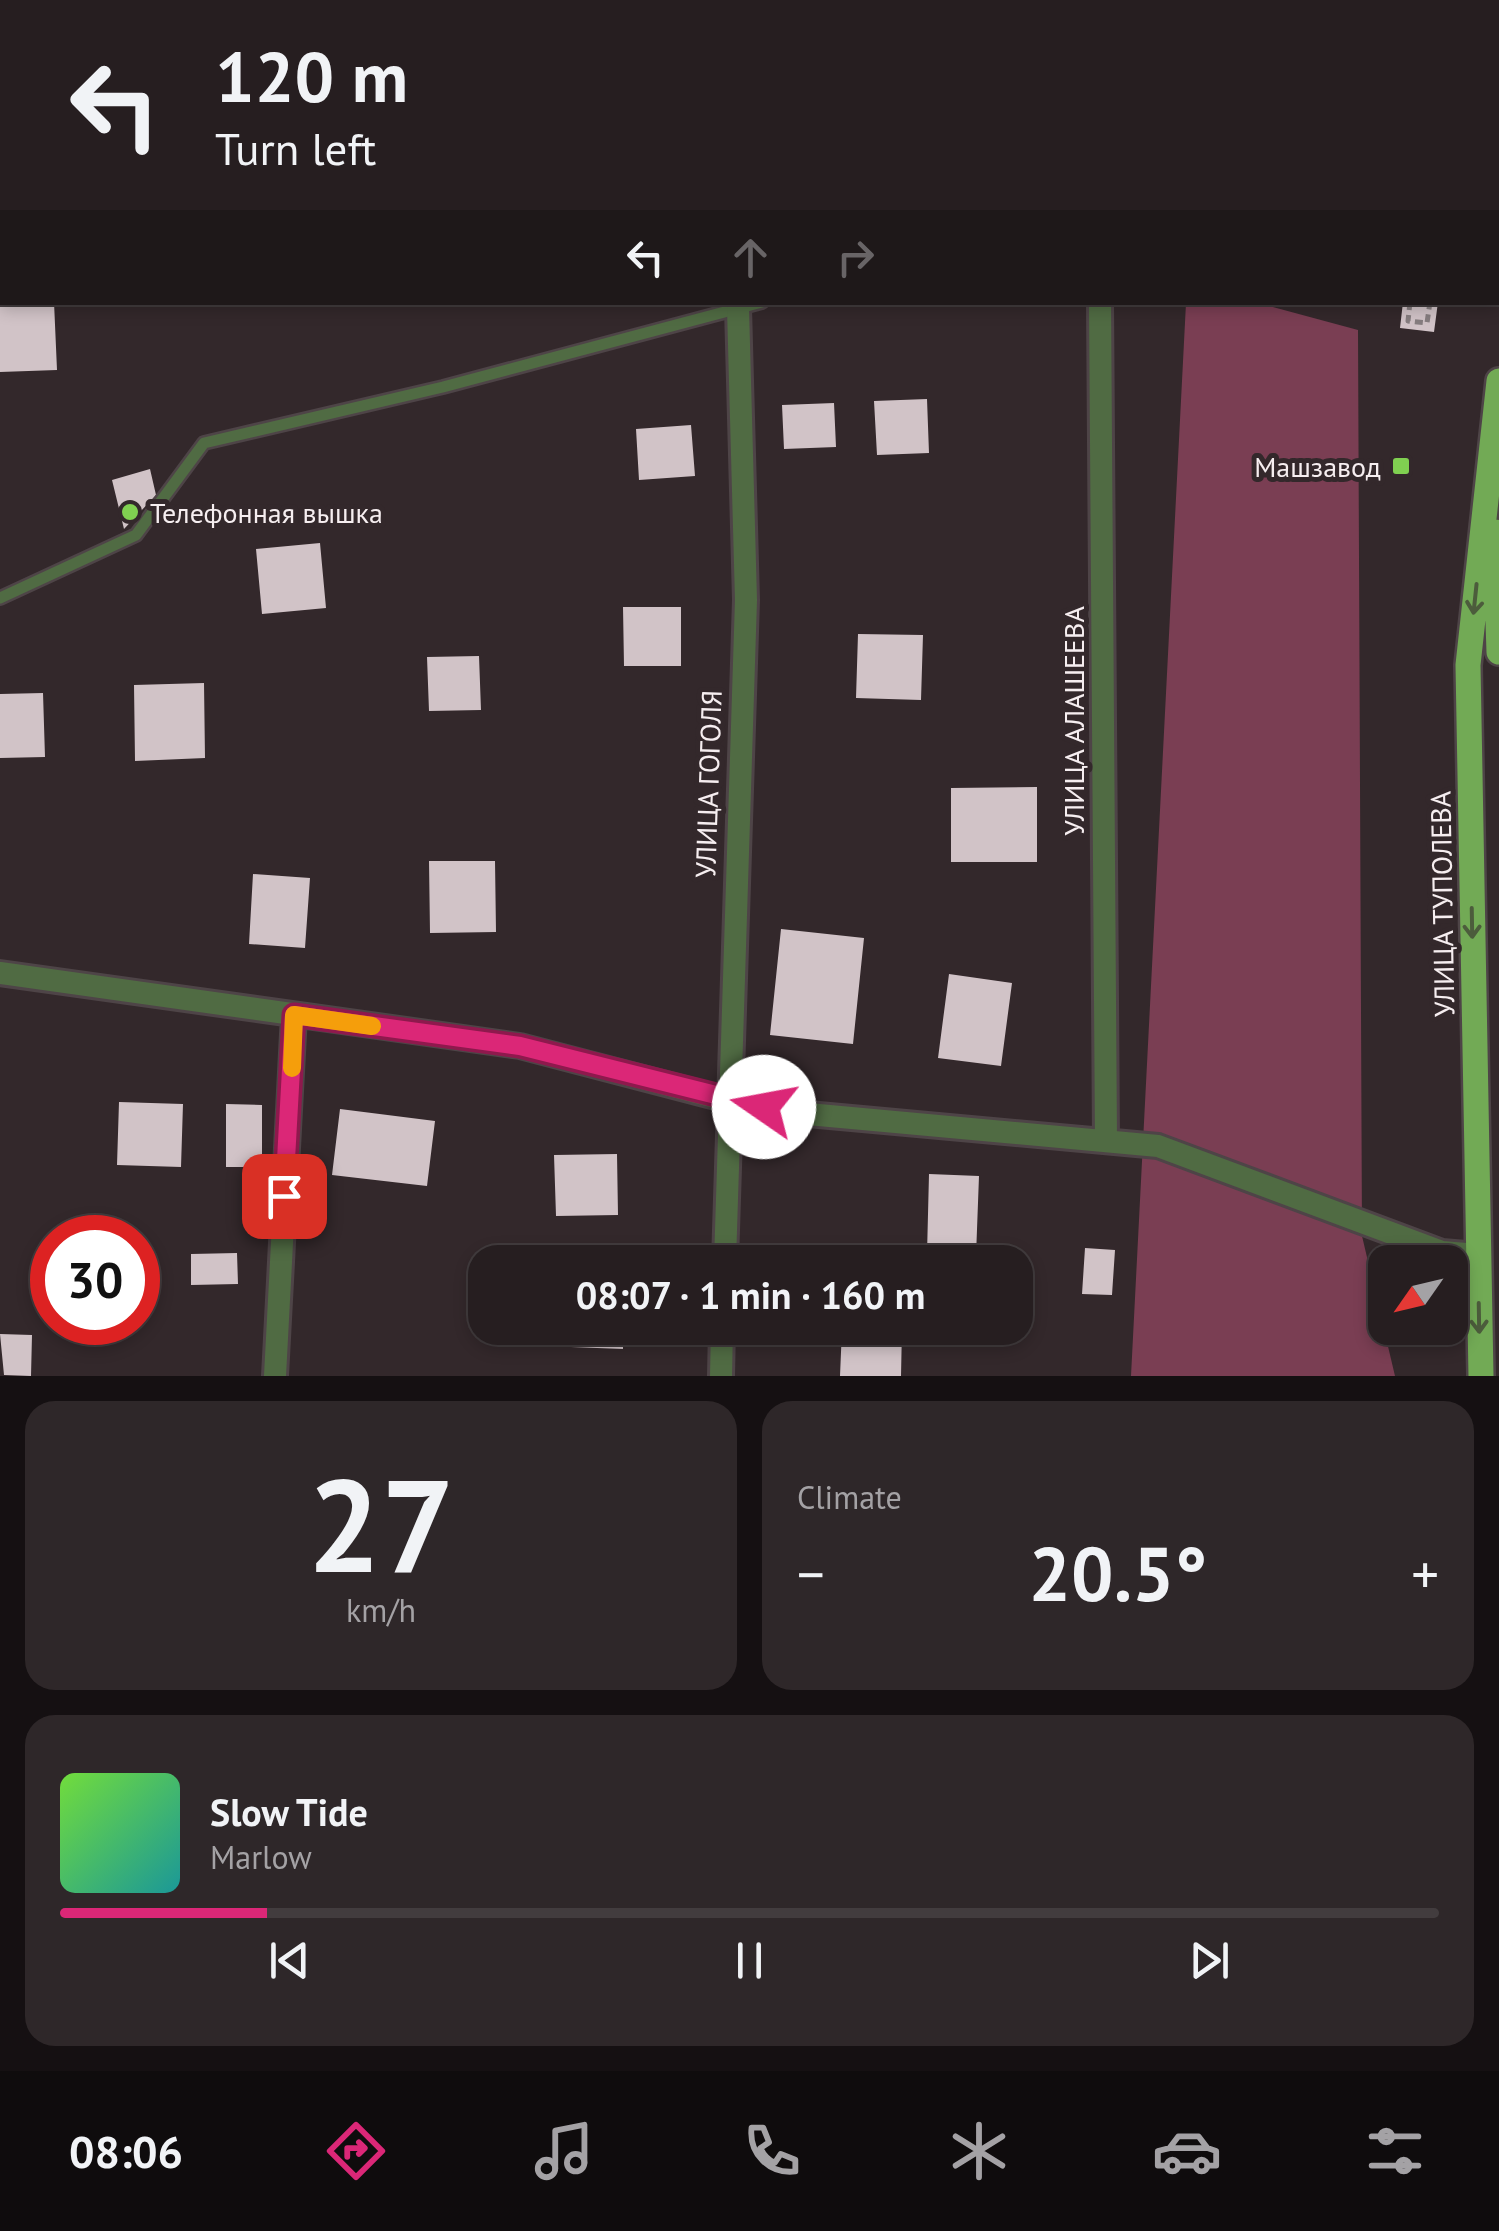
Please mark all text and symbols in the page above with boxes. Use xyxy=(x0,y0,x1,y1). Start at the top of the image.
text: 120 m xyxy=(215,31,408,121)
icon: left xyxy=(50,40,180,170)
text: Turn left xyxy=(215,119,376,177)
icon: left xyxy=(618,230,673,285)
icon: ahead xyxy=(723,230,778,285)
icon: right xyxy=(828,230,883,285)
place label: Машзавод xyxy=(1254,448,1381,485)
marker: Машзавод xyxy=(1390,455,1412,477)
place label: Телефонная вышка xyxy=(150,494,383,531)
marker: Телефонная вышка xyxy=(119,501,141,523)
one-way arrow xyxy=(1465,582,1484,614)
street label: УЛИЦА АЛАШЕЕВА xyxy=(1055,606,1092,836)
street label: УЛИЦА ГОГОЛЯ xyxy=(686,689,730,879)
street label: УЛИЦА ТУПОЛЕВА xyxy=(1422,790,1462,1017)
one-way arrow xyxy=(1463,907,1482,939)
position arrow xyxy=(712,1055,816,1159)
pin xyxy=(242,1154,327,1239)
icon: arrive xyxy=(257,1169,312,1224)
speed limit sign: 30 xyxy=(30,1215,160,1345)
north arrow xyxy=(1368,1245,1468,1345)
map controls xyxy=(1368,1245,1468,1345)
text: 08:07 · 1 min · 160 m xyxy=(576,1270,925,1319)
one-way arrow xyxy=(1470,1302,1489,1334)
text: 27 xyxy=(307,1440,455,1608)
text: Climate xyxy=(797,1476,902,1518)
text: 20.5° xyxy=(1029,1525,1207,1622)
text: − xyxy=(797,1538,825,1609)
text: + xyxy=(1411,1538,1439,1609)
text: km/h xyxy=(346,1589,416,1631)
text: Slow Tide xyxy=(210,1787,368,1836)
text: Marlow xyxy=(210,1836,312,1878)
icon: previous xyxy=(262,1933,317,1988)
icon: pause xyxy=(722,1933,777,1988)
icon: next xyxy=(1182,1933,1237,1988)
icon: directions xyxy=(321,2116,391,2186)
icon: music xyxy=(529,2116,599,2186)
icon: phone xyxy=(737,2116,807,2186)
icon: climate xyxy=(944,2116,1014,2186)
icon: car xyxy=(1152,2116,1222,2186)
icon: filters xyxy=(1360,2116,1430,2186)
text: 08:06 xyxy=(69,2122,183,2180)

